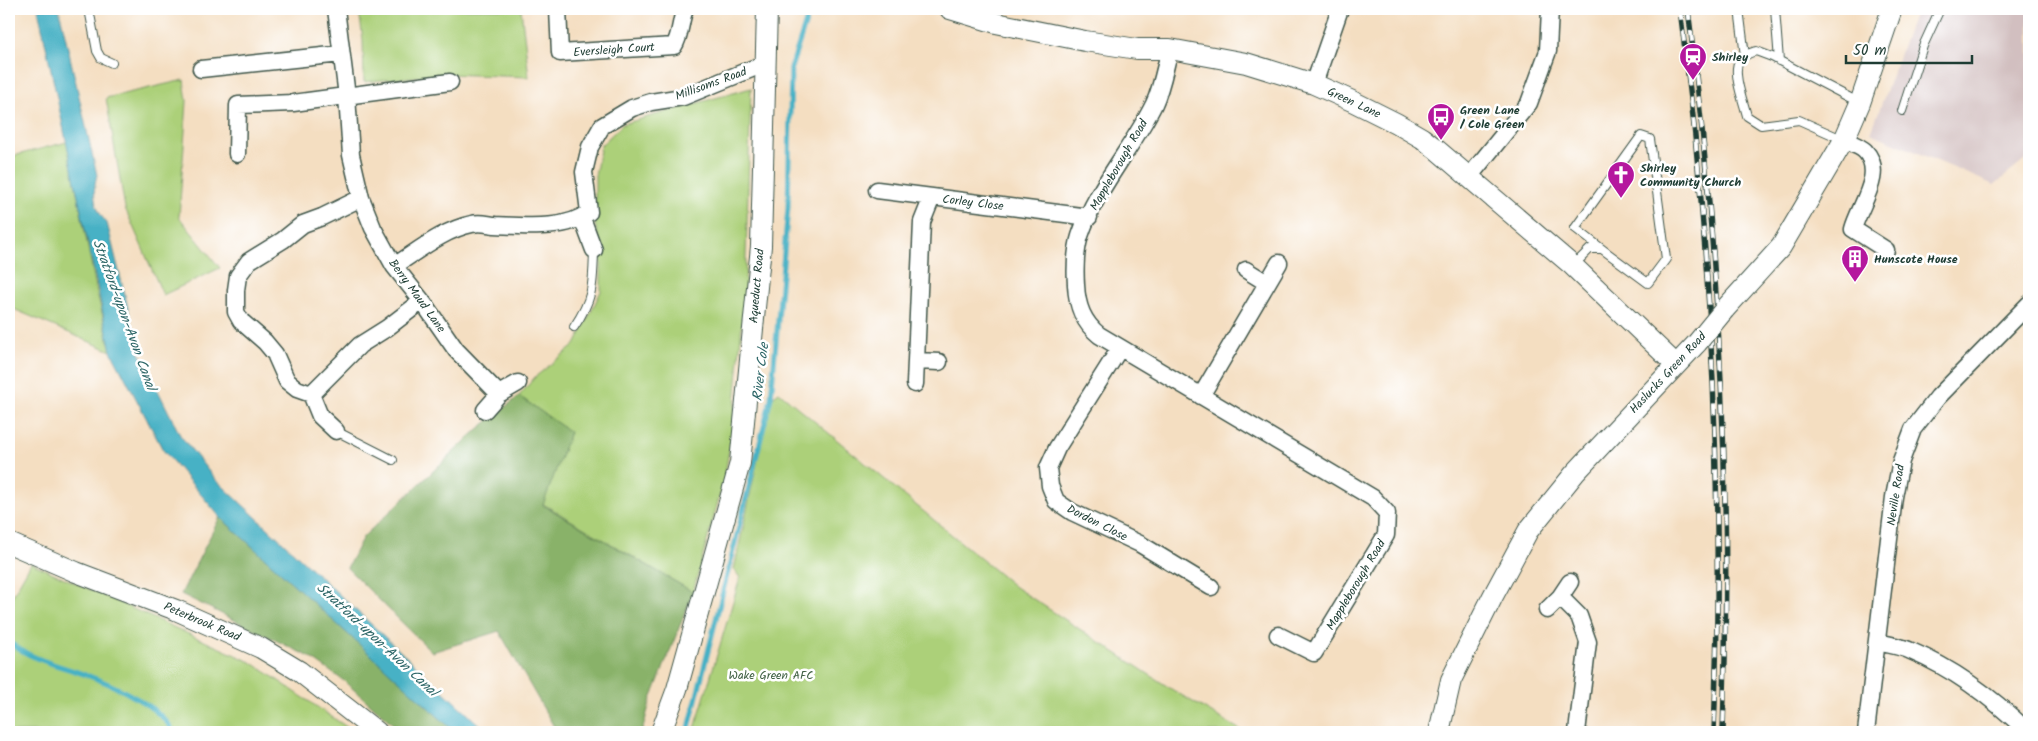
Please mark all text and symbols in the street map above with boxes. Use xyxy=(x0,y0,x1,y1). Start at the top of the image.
scale bar xyxy=(1846,32,1972,64)
street label: Eversleigh Court xyxy=(573,38,656,62)
text: 50 m xyxy=(1853,39,1887,63)
station icon: Shirley xyxy=(1678,42,1708,81)
place label: Shirley xyxy=(1712,48,1749,67)
street label: Millisoms Road xyxy=(672,62,751,106)
street label: Green Lane xyxy=(1324,82,1385,124)
place label: Green Lane / Cole Green xyxy=(1459,101,1525,134)
bus stop icon: Green Lane / Cole Green xyxy=(1426,102,1456,141)
street label: Mappleborough Road xyxy=(1085,115,1153,214)
place label: Shirley Community Church xyxy=(1640,159,1742,192)
church icon: Shirley Community Church xyxy=(1606,160,1636,199)
street label: Corley Close xyxy=(941,190,1005,216)
water label: Stratford-upon-Avon Canal xyxy=(86,237,162,396)
building icon: Hunscote House xyxy=(1840,244,1870,283)
street label: Aqueduct Road xyxy=(744,247,770,324)
place label: Hunscote House xyxy=(1874,250,1958,269)
street label: Berry Maud Lane xyxy=(384,255,451,337)
street label: Haslucks Green Road xyxy=(1625,327,1712,418)
water label: River Cole xyxy=(747,340,776,402)
street label: Neville Road xyxy=(1882,462,1910,527)
street label: Dordon Close xyxy=(1063,500,1131,547)
street label: Mappleborough Road xyxy=(1321,535,1391,634)
water label: Stratford-upon-Avon Canal xyxy=(311,578,445,704)
street label: Peterbrook Road xyxy=(161,597,244,647)
park label: Wake Green AFC xyxy=(729,666,813,685)

